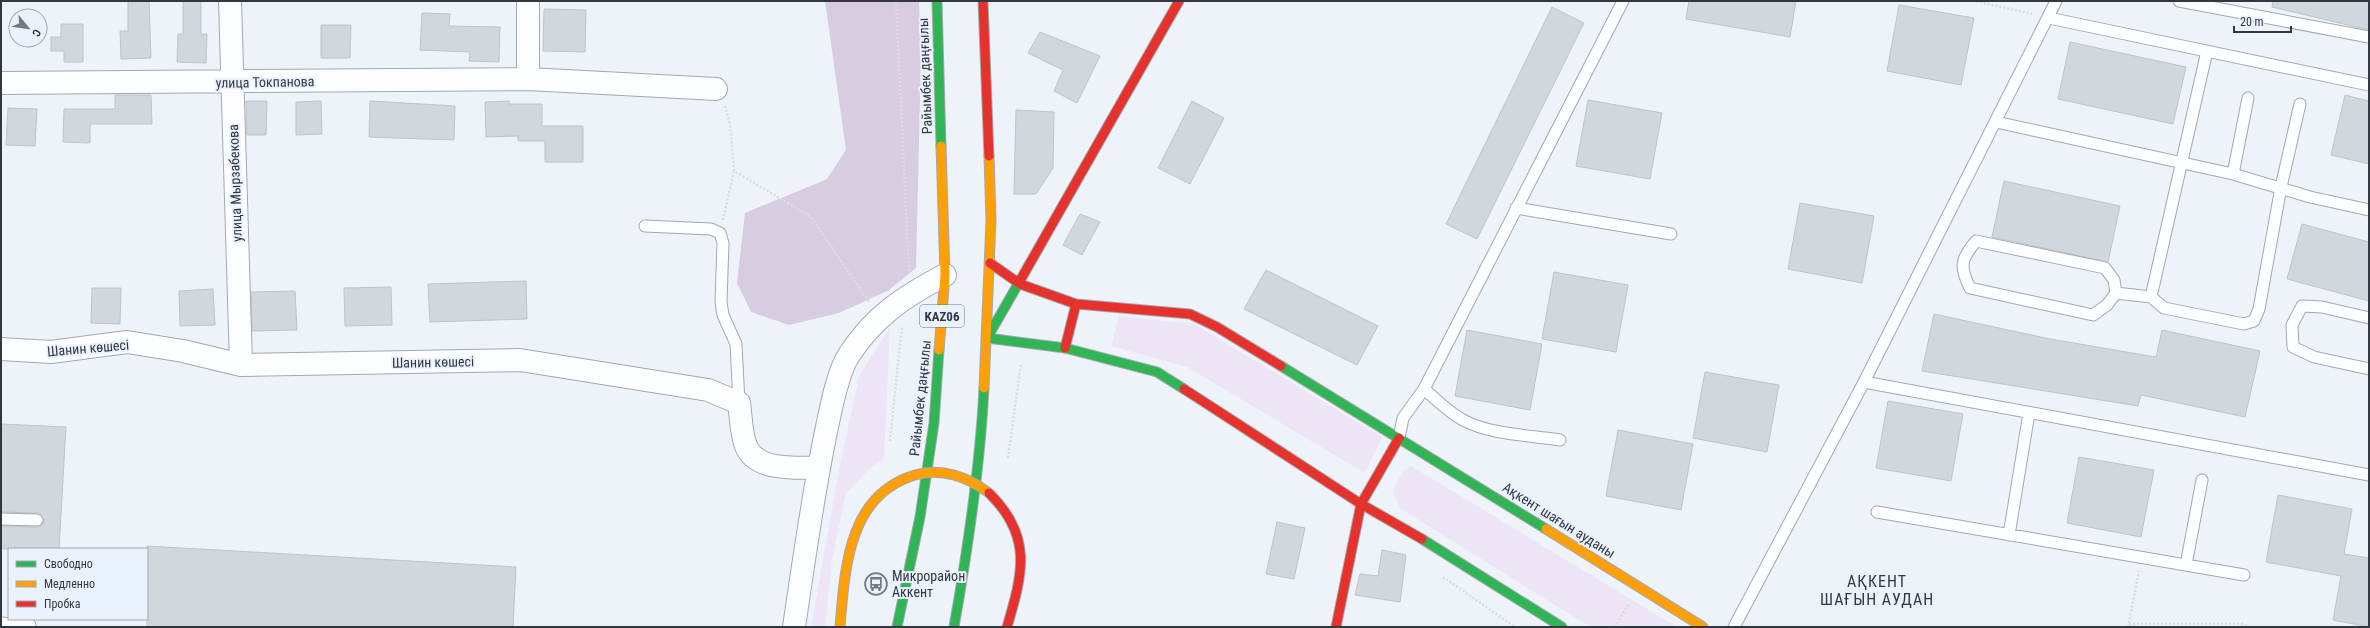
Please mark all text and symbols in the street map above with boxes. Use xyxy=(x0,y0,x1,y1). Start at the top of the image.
north arrow xyxy=(8,8,48,48)
scale bar xyxy=(2234,8,2291,34)
text: 20 m xyxy=(2240,15,2264,29)
street label: Райымбек даңғылы xyxy=(915,17,935,135)
text: С xyxy=(29,27,44,39)
street label: улица Токпанова xyxy=(215,73,315,91)
street label: улица Мырзабекова xyxy=(225,124,245,242)
road number: KАZ06 xyxy=(920,305,964,327)
street label: Шанин көшесі xyxy=(46,336,130,360)
street label: Райымбек даңғылы xyxy=(906,339,934,457)
street label: Шанин көшесі xyxy=(392,353,474,371)
street label: Ақкент шағын ауданы xyxy=(1500,479,1618,561)
legend xyxy=(8,548,148,620)
text: Свободно xyxy=(44,557,93,571)
place label: Микрорайон Аккент xyxy=(892,568,965,600)
bus stop icon: Микрорайон Аккент xyxy=(863,571,889,597)
district label: АҚКЕНТ ШАҒЫН АУДАН xyxy=(1820,572,1934,609)
text: Медленно xyxy=(44,577,95,591)
text: Пробка xyxy=(44,597,81,611)

